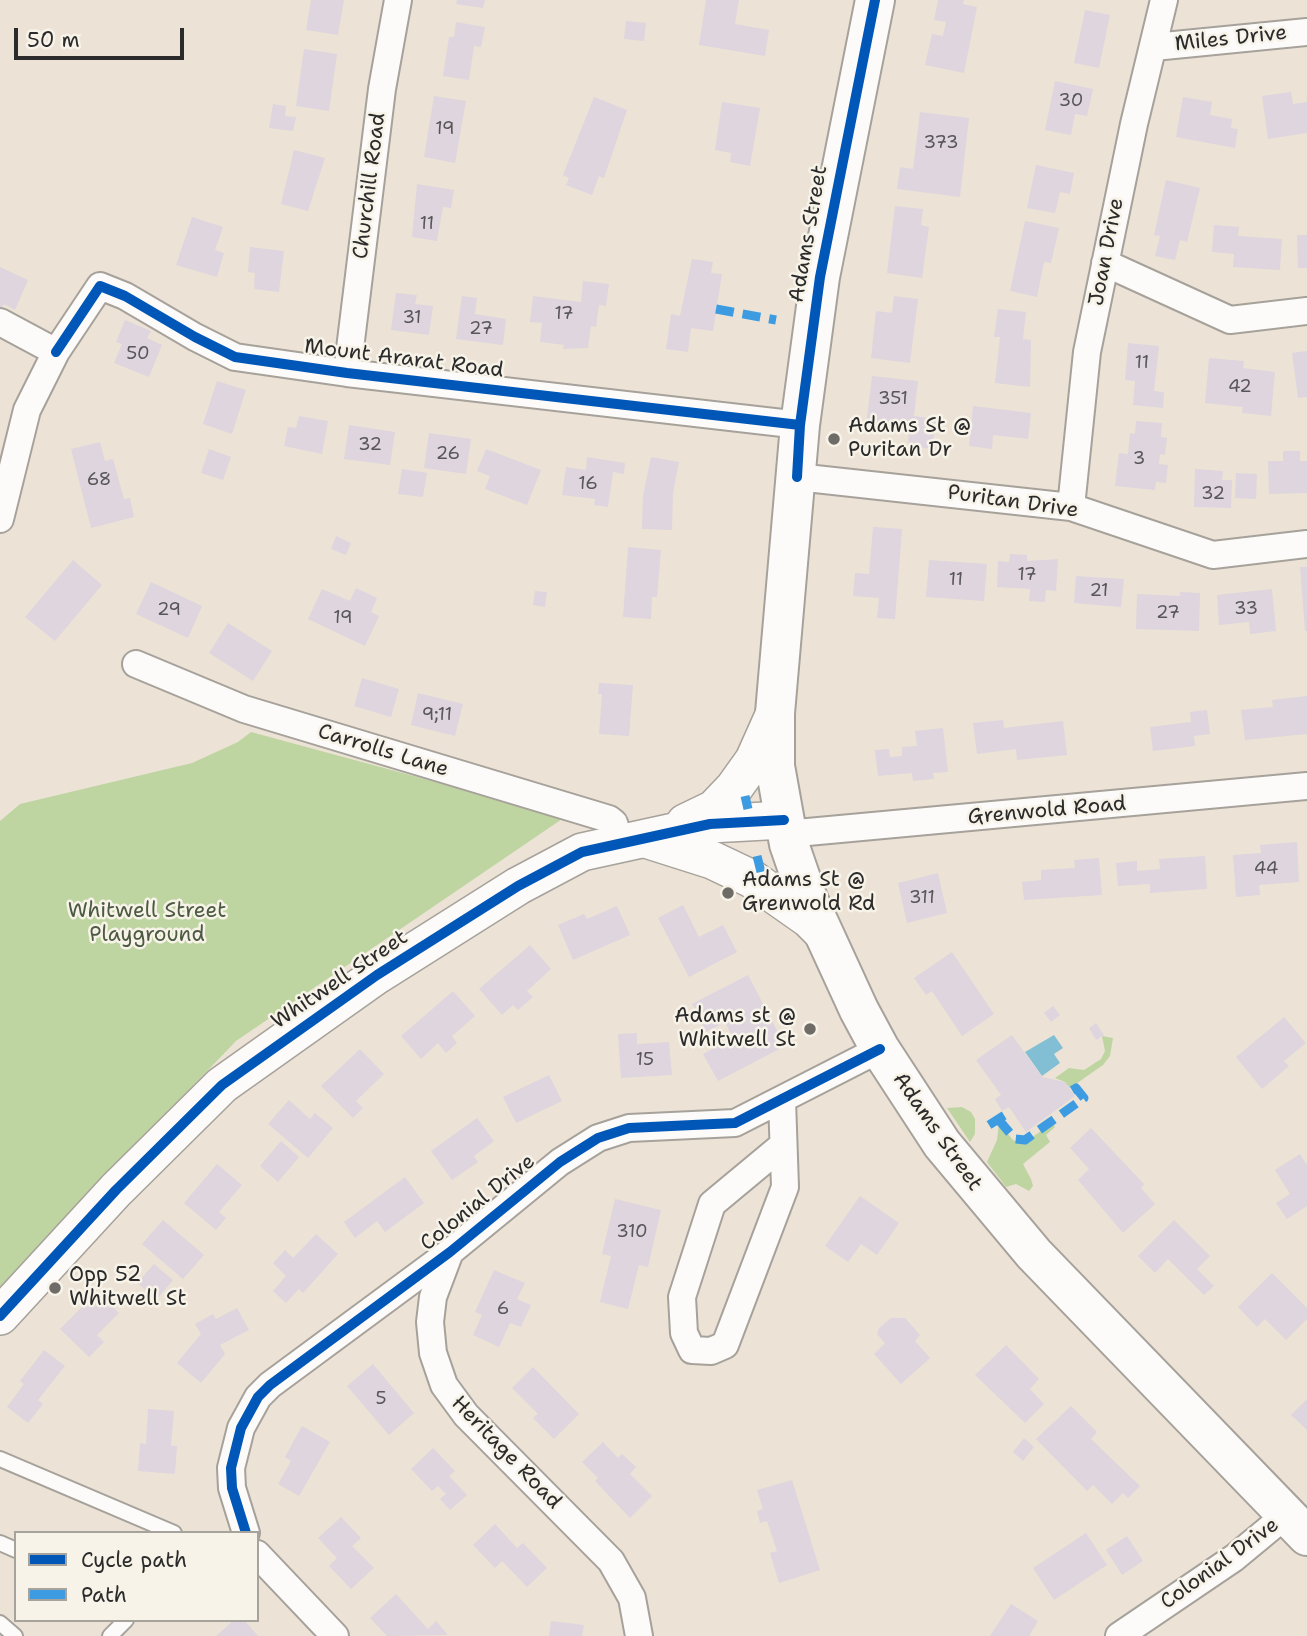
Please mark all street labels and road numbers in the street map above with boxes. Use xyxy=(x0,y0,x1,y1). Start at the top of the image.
street label: Miles Drive xyxy=(1174,21,1288,57)
street label: Churchill Road xyxy=(349,111,391,261)
street label: Adams Street xyxy=(785,163,833,305)
street label: Joan Drive xyxy=(1084,196,1130,308)
street label: Mount Ararat Road xyxy=(303,334,505,384)
street label: Puritan Drive xyxy=(946,480,1080,524)
street label: Carrolls Lane xyxy=(315,719,451,783)
street label: Grenwold Road xyxy=(967,792,1127,830)
street label: Whitwell Street xyxy=(267,925,413,1035)
street label: Adams Street xyxy=(887,1068,987,1196)
street label: Colonial Drive xyxy=(416,1149,540,1257)
street label: Heritage Road xyxy=(446,1391,566,1515)
street label: Colonial Drive xyxy=(1156,1513,1284,1615)

